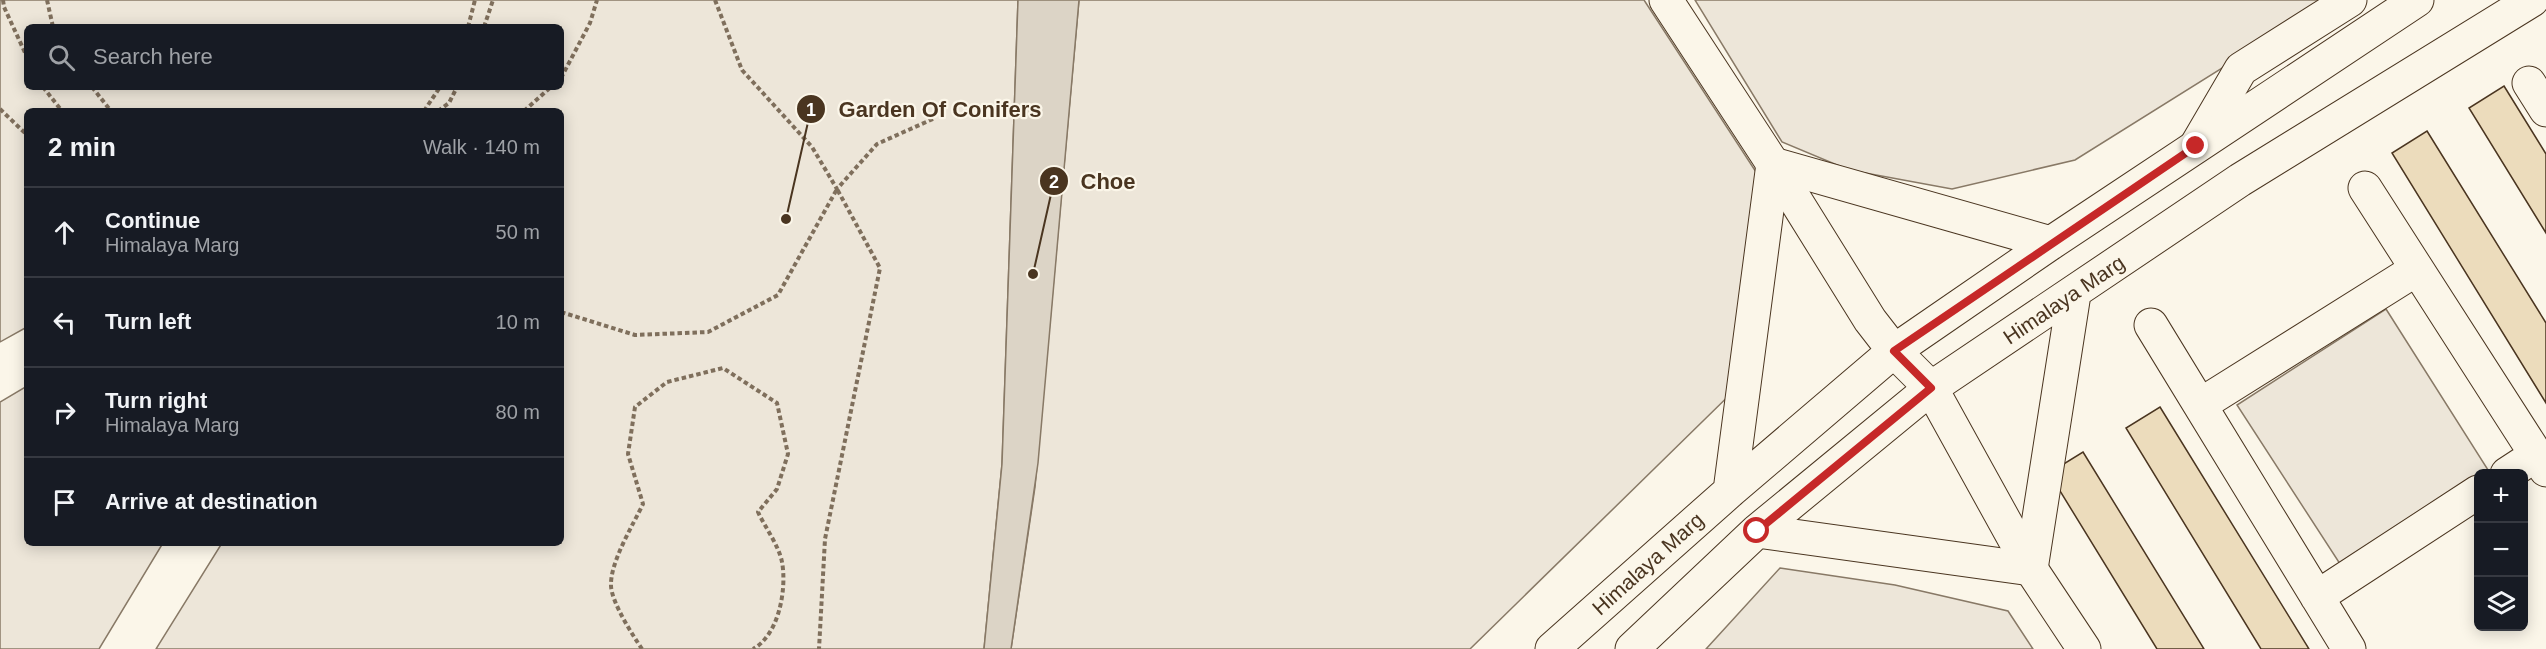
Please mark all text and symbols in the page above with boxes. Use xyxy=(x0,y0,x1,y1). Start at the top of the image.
search box xyxy=(24,24,564,90)
icon: search xyxy=(45,41,78,74)
text: Search here xyxy=(93,44,213,69)
callout: Garden Of Conifers xyxy=(796,89,1053,129)
text: Garden Of Conifers xyxy=(839,97,1041,122)
text: 1 xyxy=(806,100,816,120)
text: 2 min xyxy=(48,132,116,162)
route end xyxy=(2182,132,2208,158)
text: Walk · 140 m xyxy=(423,136,540,158)
callout: Choe xyxy=(1039,161,1148,201)
text: Choe xyxy=(1081,169,1136,194)
text: 2 xyxy=(1049,172,1059,192)
text: Continue xyxy=(105,208,200,233)
icon: ahead xyxy=(48,216,81,249)
text: 50 m xyxy=(496,221,540,243)
text: Himalaya Marg xyxy=(105,234,239,256)
street label: Himalaya Marg xyxy=(1999,251,2129,349)
icon: left xyxy=(48,306,81,339)
text: Turn left xyxy=(105,309,191,334)
text: 10 m xyxy=(496,311,540,333)
text: Turn right xyxy=(105,388,207,413)
icon: right xyxy=(48,396,81,429)
text: 80 m xyxy=(496,401,540,423)
text: Himalaya Marg xyxy=(105,414,239,436)
map controls xyxy=(2474,469,2528,631)
button: + xyxy=(2474,469,2528,523)
icon: arrive xyxy=(48,486,81,519)
text: Arrive at destination xyxy=(105,489,318,514)
street label: Himalaya Marg xyxy=(1587,508,1708,619)
route start xyxy=(1743,517,1769,543)
button: − xyxy=(2474,523,2528,577)
button: layers xyxy=(2474,577,2528,631)

